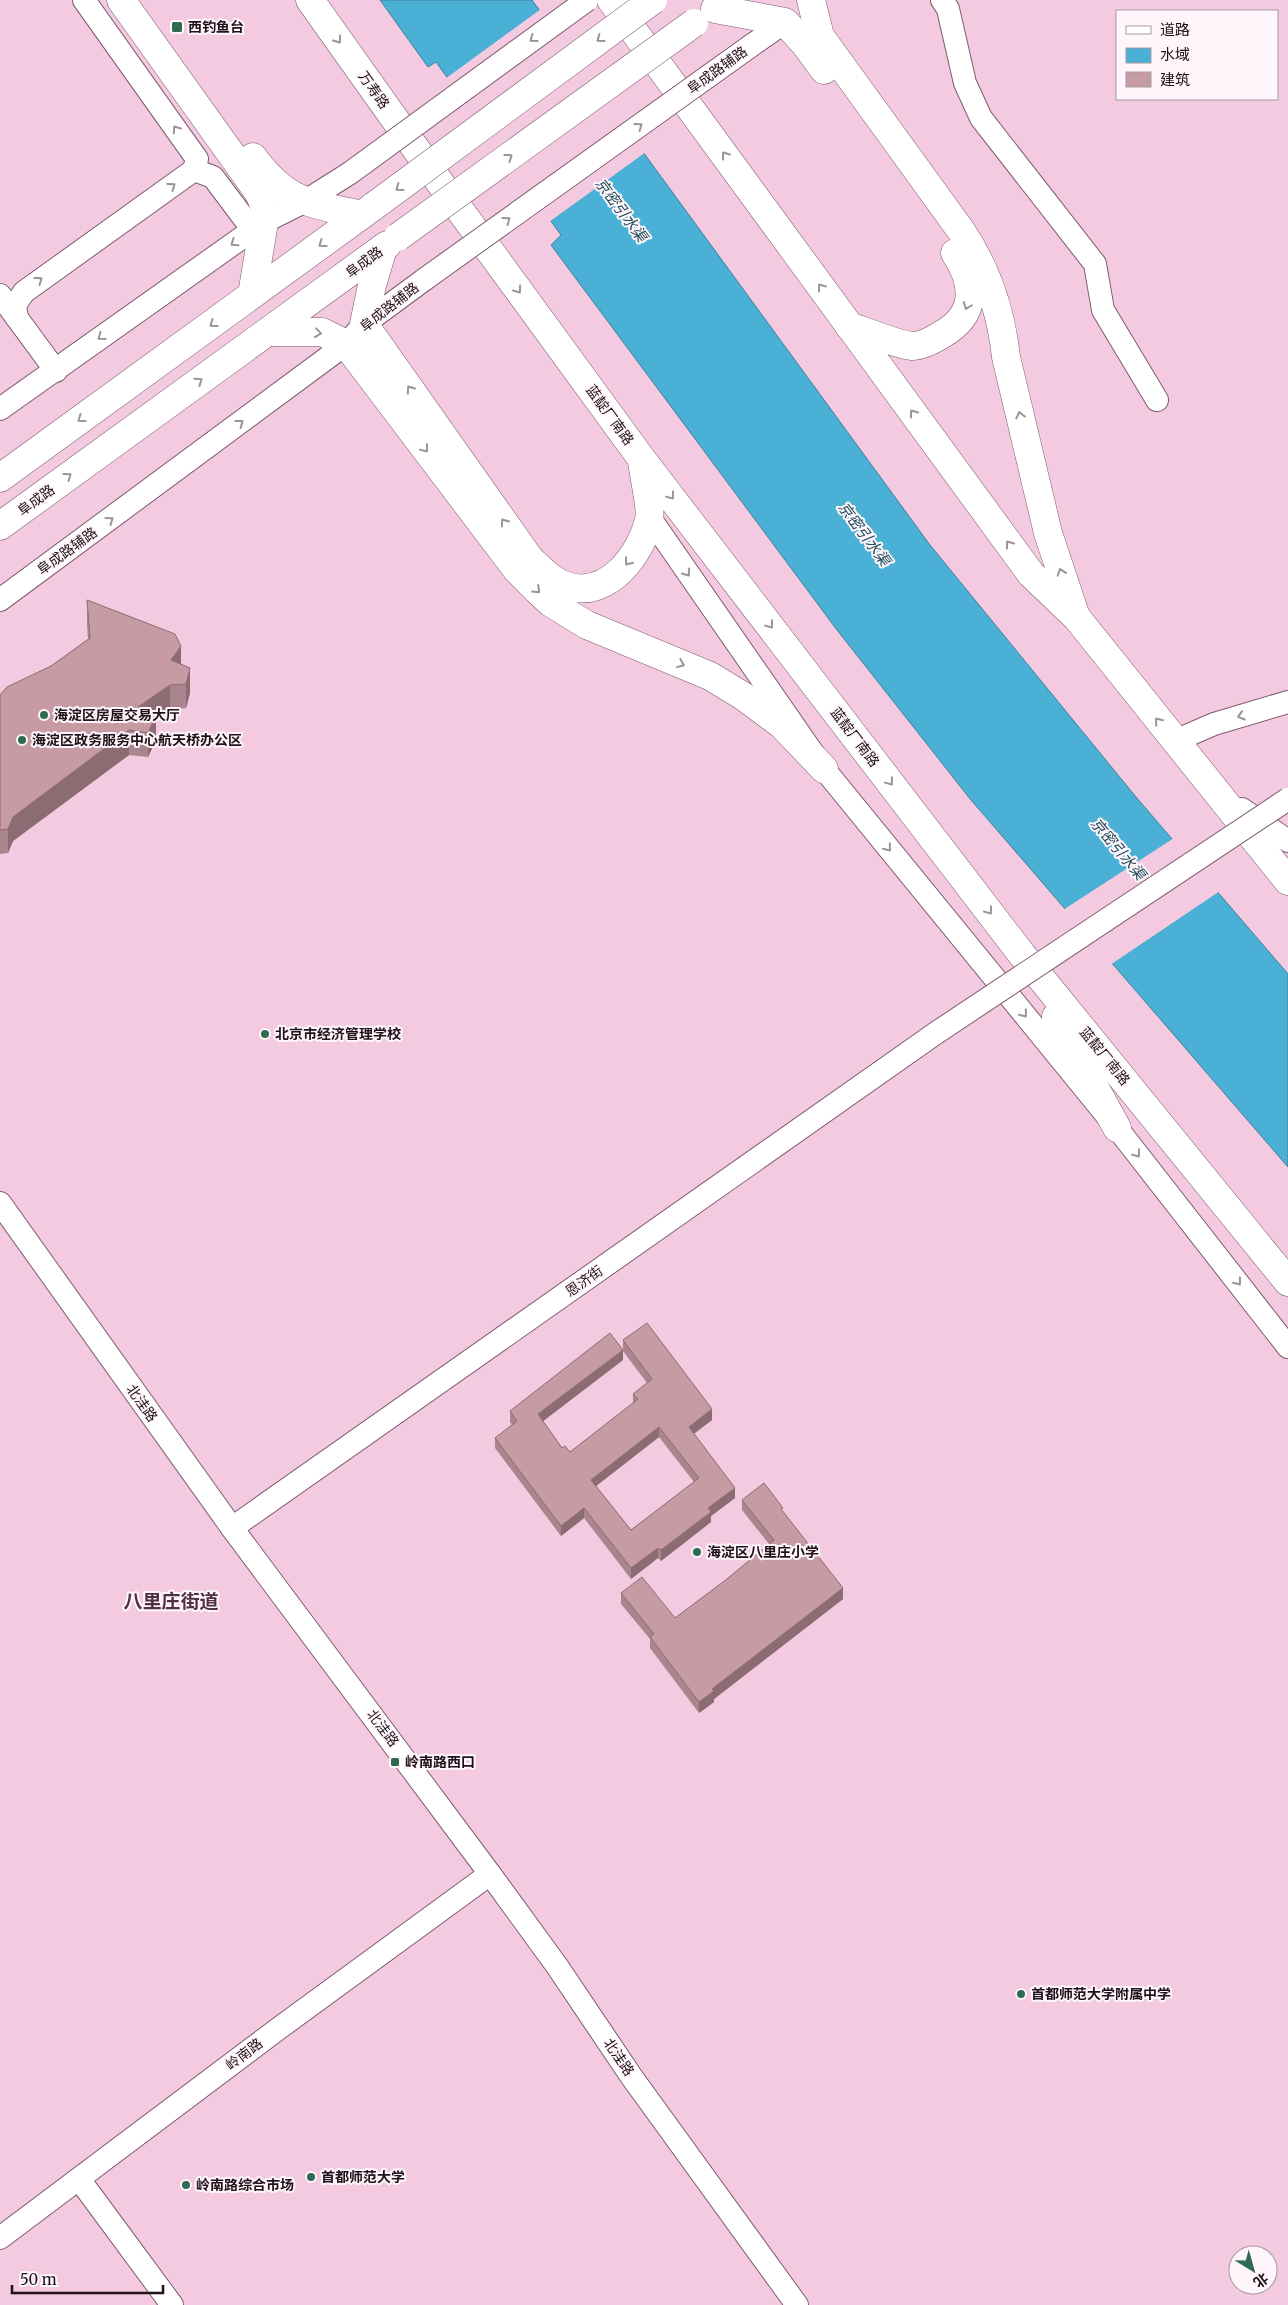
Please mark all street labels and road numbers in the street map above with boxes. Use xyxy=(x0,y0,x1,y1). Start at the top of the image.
street label: 阜成路辅路 xyxy=(683,42,751,98)
street label: 万寿路 xyxy=(355,68,393,112)
street label: 阜成路 xyxy=(342,242,386,282)
street label: 阜成路辅路 xyxy=(356,278,422,336)
street label: 蓝靛厂南路 xyxy=(582,381,638,449)
street label: 阜成路 xyxy=(14,480,58,520)
street label: 阜成路辅路 xyxy=(33,523,101,579)
street label: 蓝靛厂南路 xyxy=(827,704,883,770)
street label: 蓝靛厂南路 xyxy=(1076,1023,1134,1089)
street label: 恩济街 xyxy=(562,1262,606,1300)
street label: 北洼路 xyxy=(123,1381,161,1425)
street label: 北洼路 xyxy=(363,1706,403,1750)
street label: 岭南路 xyxy=(222,2034,266,2074)
street label: 北洼路 xyxy=(600,2035,638,2079)

